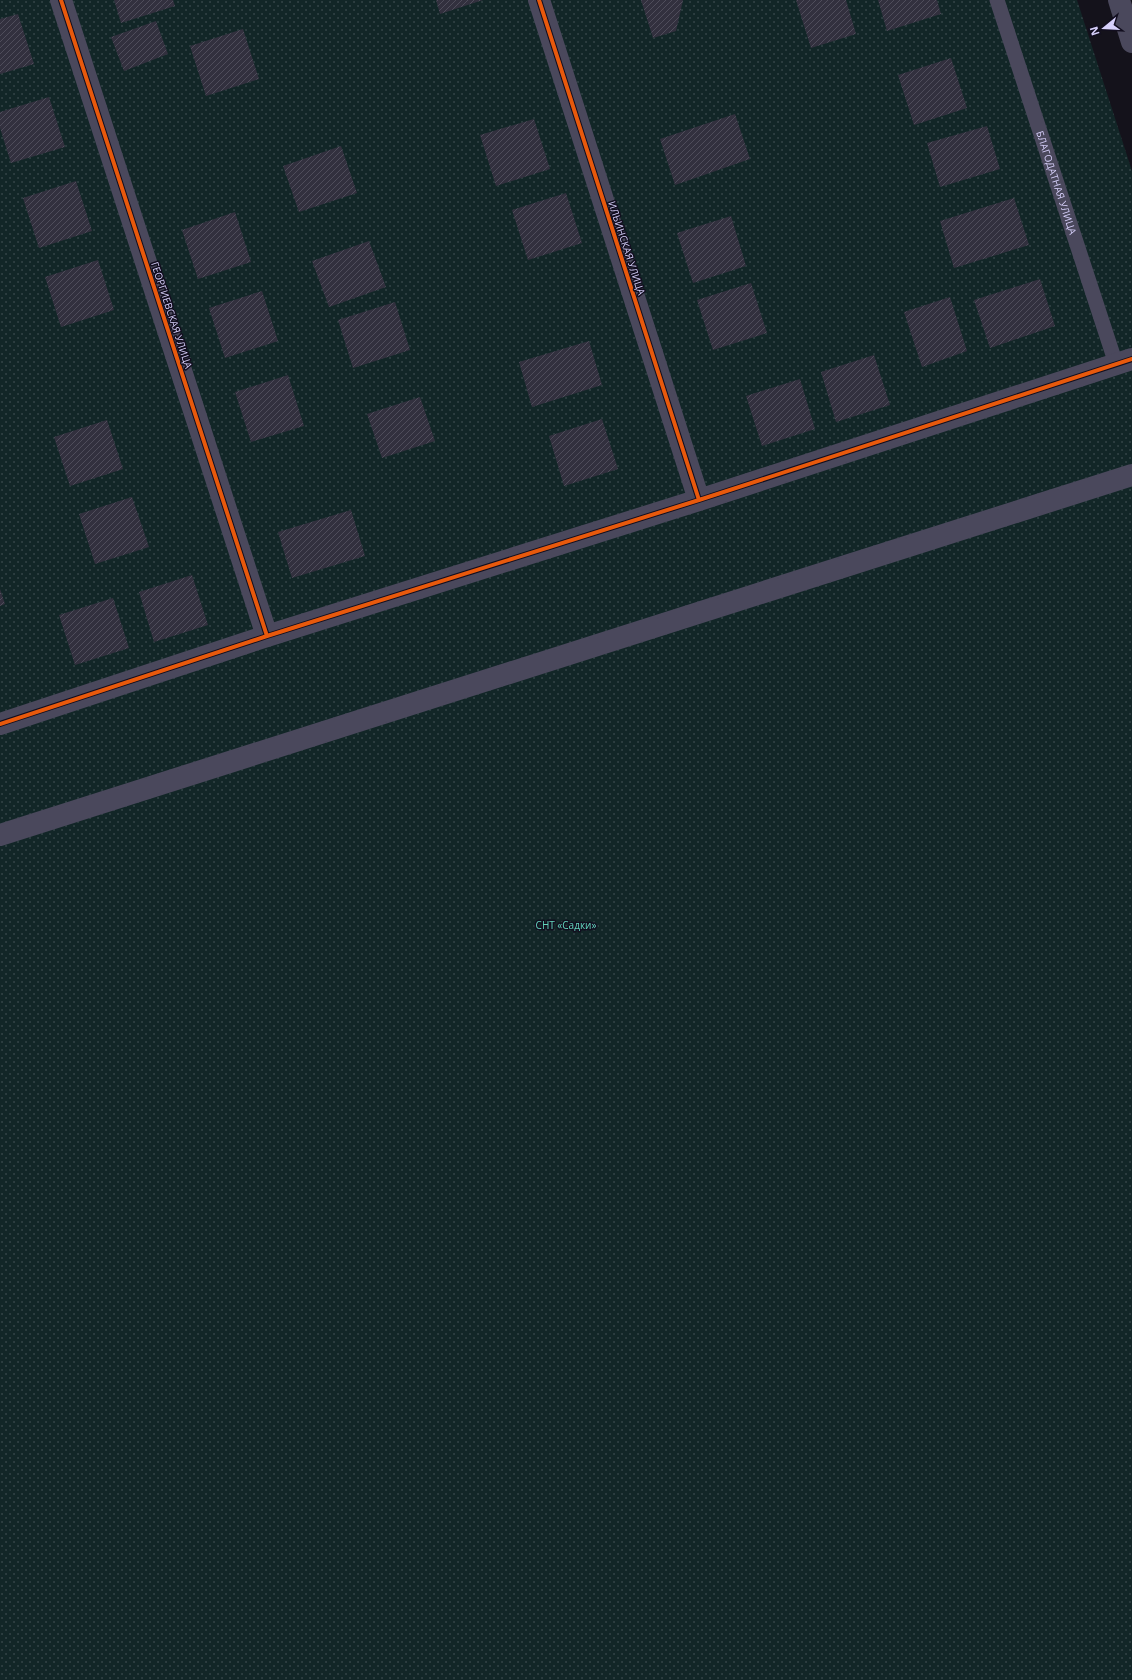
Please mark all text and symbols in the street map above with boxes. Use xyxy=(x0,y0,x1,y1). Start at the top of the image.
north arrow xyxy=(1084,8,1124,48)
text: N xyxy=(1085,25,1103,38)
street label: БЛАГОДАТНАЯ УЛИЦА xyxy=(1033,129,1080,237)
street label: ИЛЬИНСКАЯ УЛИЦА xyxy=(605,199,649,297)
street label: ГЕОРГИЕВСКАЯ УЛИЦА xyxy=(148,260,196,371)
park label: СНТ «Садки» xyxy=(536,918,596,932)

